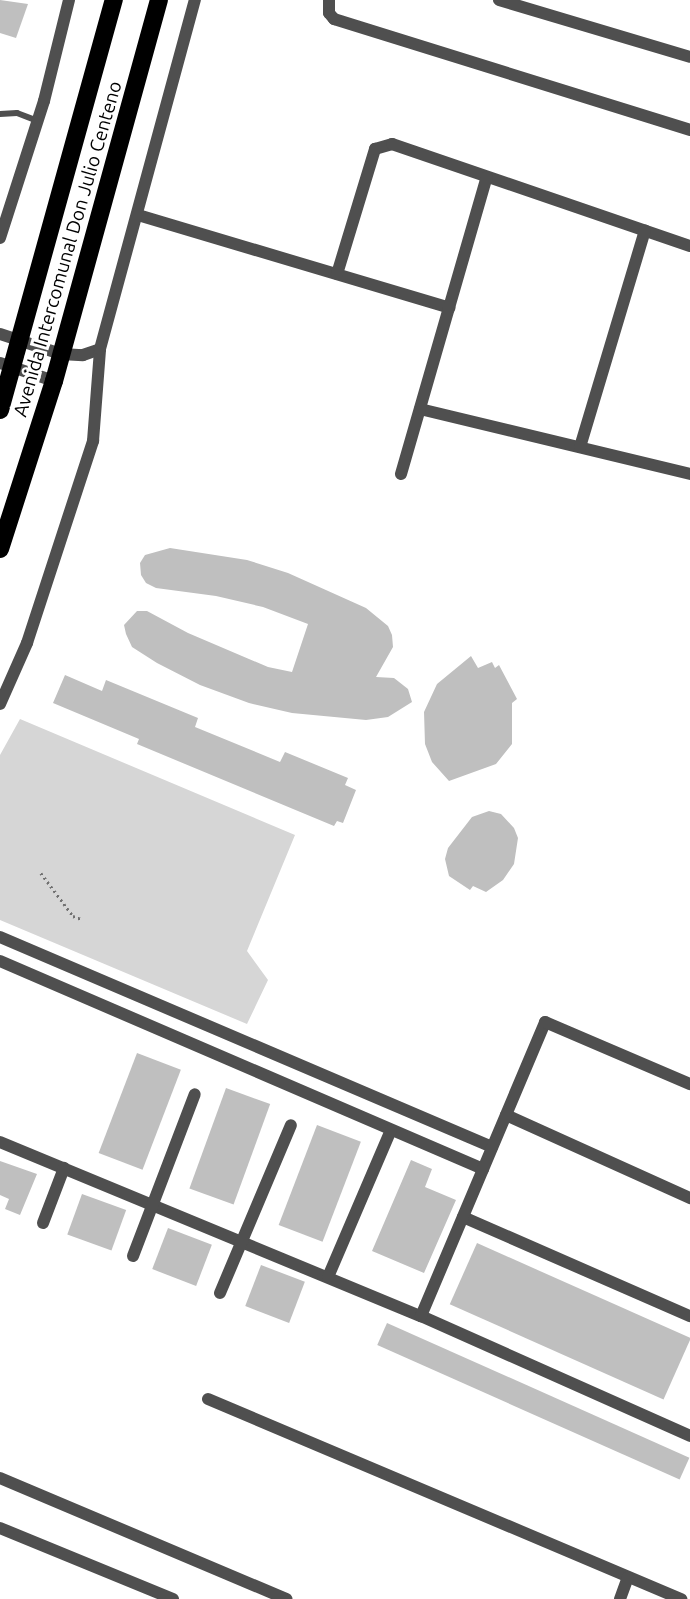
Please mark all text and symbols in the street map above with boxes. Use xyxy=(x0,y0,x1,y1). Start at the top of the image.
street label: Avenida Intercomunal Don Julio Centeno xyxy=(9,78,127,420)

